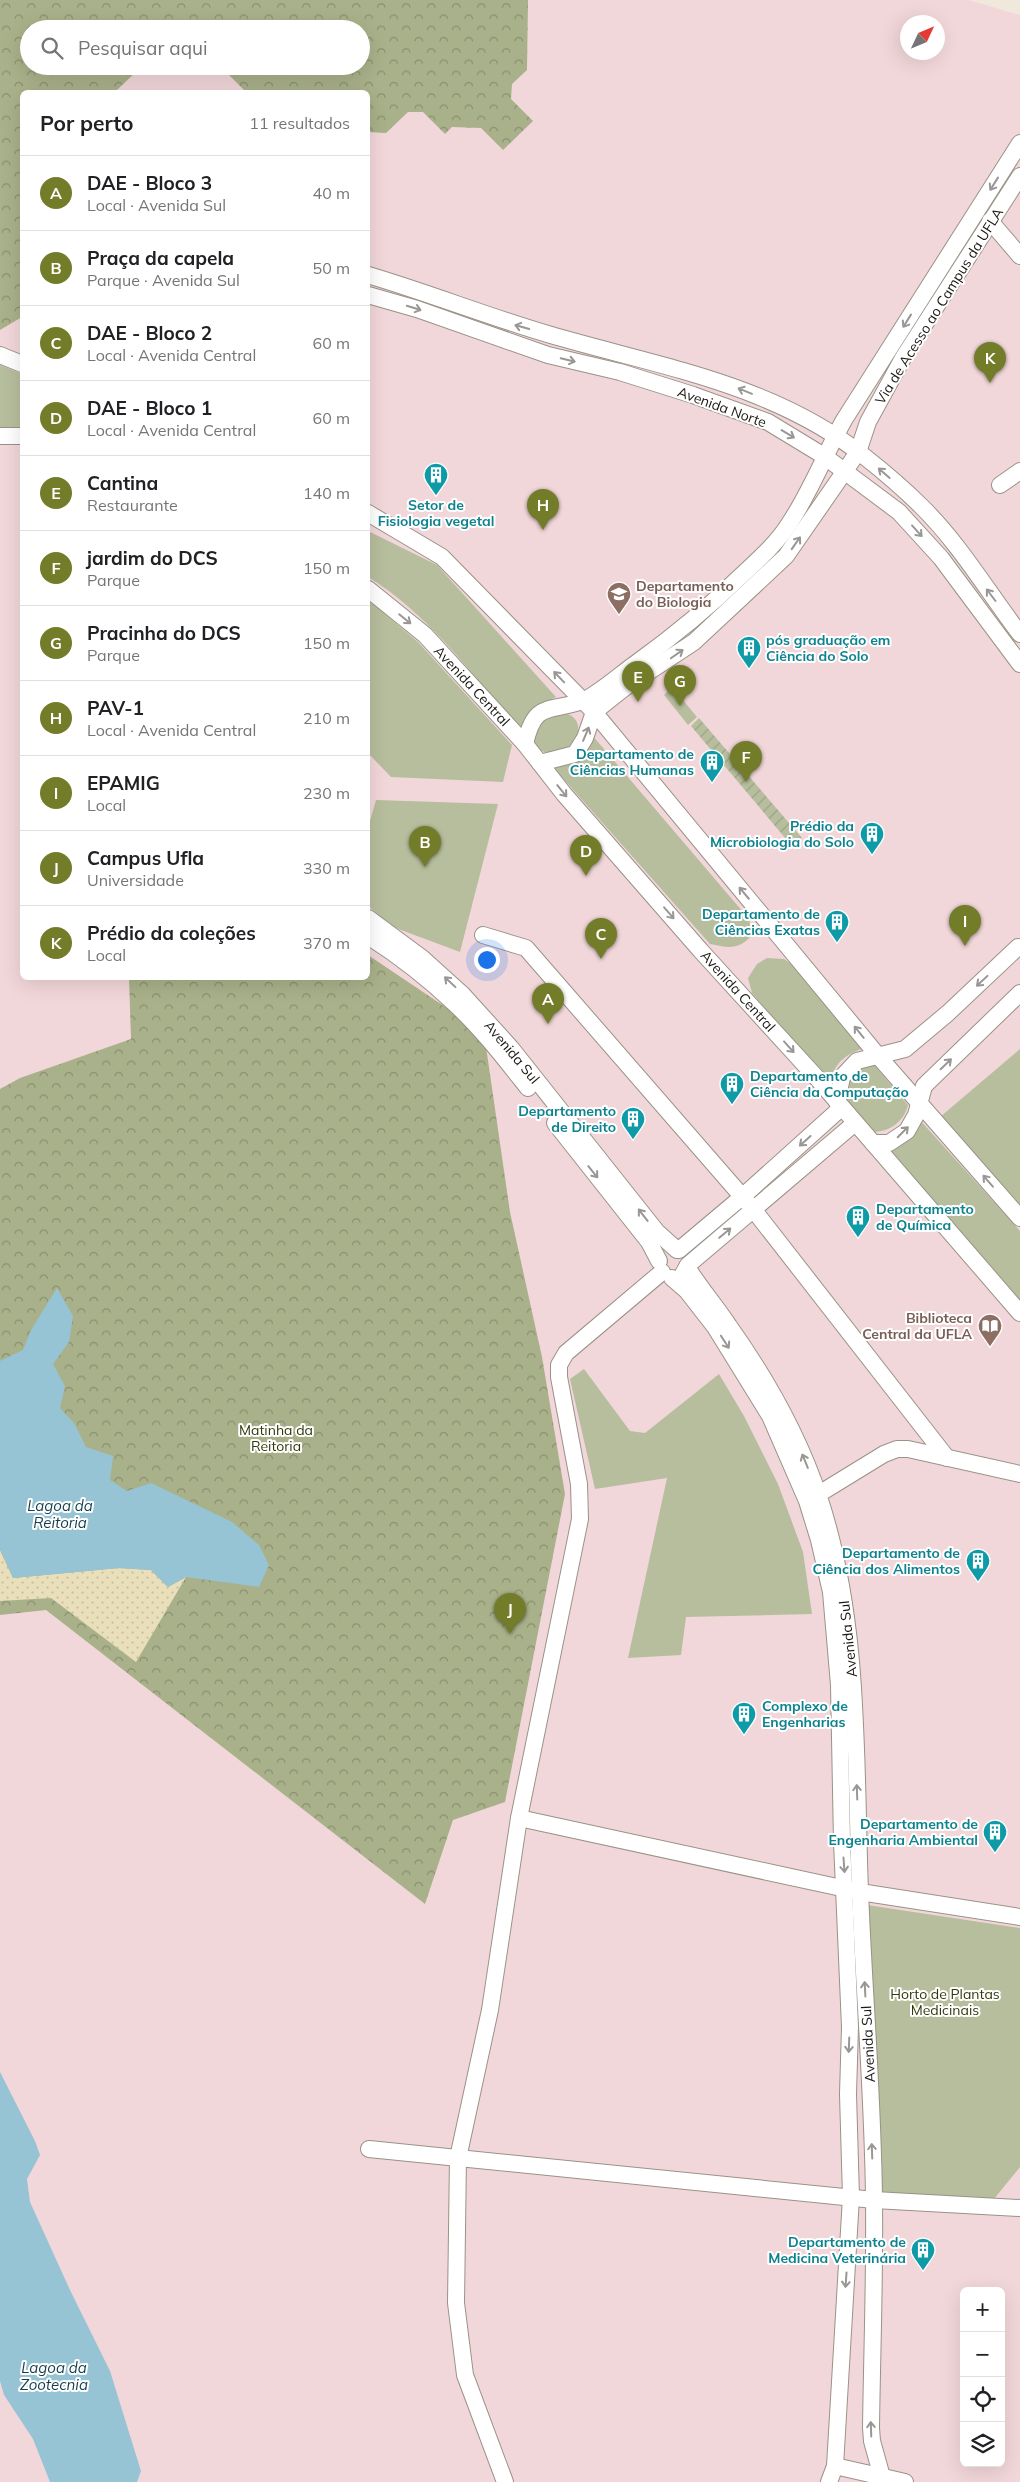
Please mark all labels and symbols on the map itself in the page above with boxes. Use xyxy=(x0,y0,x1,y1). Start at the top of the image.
north arrow xyxy=(900,15,945,60)
one-way arrow xyxy=(988,176,998,190)
street label: Via de Acesso ao Campus da UFLA xyxy=(871,204,1008,408)
one-way arrow xyxy=(406,304,422,314)
one-way arrow xyxy=(901,314,912,328)
one-way arrow xyxy=(514,321,530,331)
pin: K xyxy=(974,342,1006,383)
one-way arrow xyxy=(560,356,576,365)
street label: Avenida Norte xyxy=(675,383,769,431)
one-way arrow xyxy=(738,386,753,395)
one-way arrow xyxy=(780,430,794,440)
building icon: Setor de Fisiologia vegetal xyxy=(423,462,449,496)
one-way arrow xyxy=(878,467,891,479)
pin: H xyxy=(527,489,559,530)
place label: Setor de Fisiologia vegetal xyxy=(378,496,494,530)
one-way arrow xyxy=(911,525,923,538)
one-way arrow xyxy=(791,536,801,550)
place label: Departamento do Biologia xyxy=(636,577,734,611)
school or university icon: Departamento do Biologia xyxy=(606,581,632,615)
one-way arrow xyxy=(986,588,996,602)
one-way arrow xyxy=(399,614,412,625)
place label: pós graduação em Ciência do Solo xyxy=(766,631,890,665)
building icon: pós graduação em Ciência do Solo xyxy=(736,635,762,669)
street label: Avenida Central xyxy=(430,642,514,730)
one-way arrow xyxy=(670,649,684,659)
pin: E xyxy=(622,661,654,702)
pin: G xyxy=(664,665,696,706)
one-way arrow xyxy=(553,670,565,683)
one-way arrow xyxy=(581,727,591,742)
pin: F xyxy=(730,741,762,782)
place label: Departamento de Ciências Humanas xyxy=(570,745,694,779)
building icon: Departamento de Ciências Humanas xyxy=(699,749,725,783)
one-way arrow xyxy=(556,784,567,797)
place label: Prédio da Microbiologia do Solo xyxy=(710,817,854,851)
building icon: Prédio da Microbiologia do Solo xyxy=(859,821,885,855)
pin: B xyxy=(409,826,441,867)
pin: D xyxy=(570,835,602,876)
one-way arrow xyxy=(739,887,750,900)
place label: Departamento de Ciências Exatas xyxy=(702,905,820,939)
pin: I xyxy=(949,905,981,946)
one-way arrow xyxy=(663,907,674,920)
building icon: Departamento de Ciências Exatas xyxy=(824,909,850,943)
pin: C xyxy=(585,918,617,959)
your location xyxy=(474,947,500,973)
street label: Avenida Central xyxy=(697,947,779,1035)
one-way arrow xyxy=(976,975,989,987)
one-way arrow xyxy=(444,977,457,988)
pin: A xyxy=(532,983,564,1024)
street label: Avenida Sul xyxy=(480,1017,544,1087)
one-way arrow xyxy=(853,1026,864,1039)
one-way arrow xyxy=(783,1041,795,1054)
one-way arrow xyxy=(940,1058,953,1070)
place label: Departamento de Ciência da Computação xyxy=(750,1067,909,1101)
building icon: Departamento de Ciência da Computação xyxy=(719,1071,745,1105)
place label: Departamento de Direito xyxy=(518,1102,616,1136)
building icon: Departamento de Direito xyxy=(620,1106,646,1140)
one-way arrow xyxy=(897,1126,910,1138)
one-way arrow xyxy=(798,1135,811,1146)
one-way arrow xyxy=(588,1165,599,1178)
one-way arrow xyxy=(982,1175,994,1188)
place label: Departamento de Química xyxy=(876,1200,974,1234)
building icon: Departamento de Química xyxy=(845,1204,871,1238)
one-way arrow xyxy=(638,1209,649,1222)
one-way arrow xyxy=(718,1228,731,1239)
place label: Biblioteca Central da UFLA xyxy=(862,1309,972,1343)
library icon: Biblioteca Central da UFLA xyxy=(977,1313,1003,1347)
one-way arrow xyxy=(720,1335,730,1349)
park label: Matinha da Reitoria xyxy=(239,1421,313,1455)
one-way arrow xyxy=(799,1454,809,1469)
water label: Lagoa da Reitoria xyxy=(27,1496,93,1532)
place label: Departamento de Ciência dos Alimentos xyxy=(813,1544,960,1578)
building icon: Departamento de Ciência dos Alimentos xyxy=(965,1548,991,1582)
pin: J xyxy=(494,1593,526,1634)
street label: Avenida Sul xyxy=(835,1600,861,1678)
place label: Complexo de Engenharias xyxy=(762,1697,848,1731)
building icon: Complexo de Engenharias xyxy=(731,1701,757,1735)
one-way arrow xyxy=(852,1784,862,1800)
place label: Departamento de Engenharia Ambiental xyxy=(828,1815,978,1849)
building icon: Departamento de Engenharia Ambiental xyxy=(982,1819,1008,1853)
one-way arrow xyxy=(840,1857,849,1873)
one-way arrow xyxy=(861,1981,870,1997)
park label: Horto de Plantas Medicinais xyxy=(890,1985,1000,2019)
street label: Avenida Sul xyxy=(857,2005,879,2083)
one-way arrow xyxy=(845,2037,854,2053)
one-way arrow xyxy=(868,2144,877,2160)
place label: Departamento de Medicina Veterinária xyxy=(768,2233,906,2267)
building icon: Departamento de Medicina Veterinária xyxy=(910,2237,936,2271)
one-way arrow xyxy=(842,2272,851,2288)
water label: Lagoa da Zootecnia xyxy=(20,2358,88,2394)
one-way arrow xyxy=(866,2422,876,2438)

